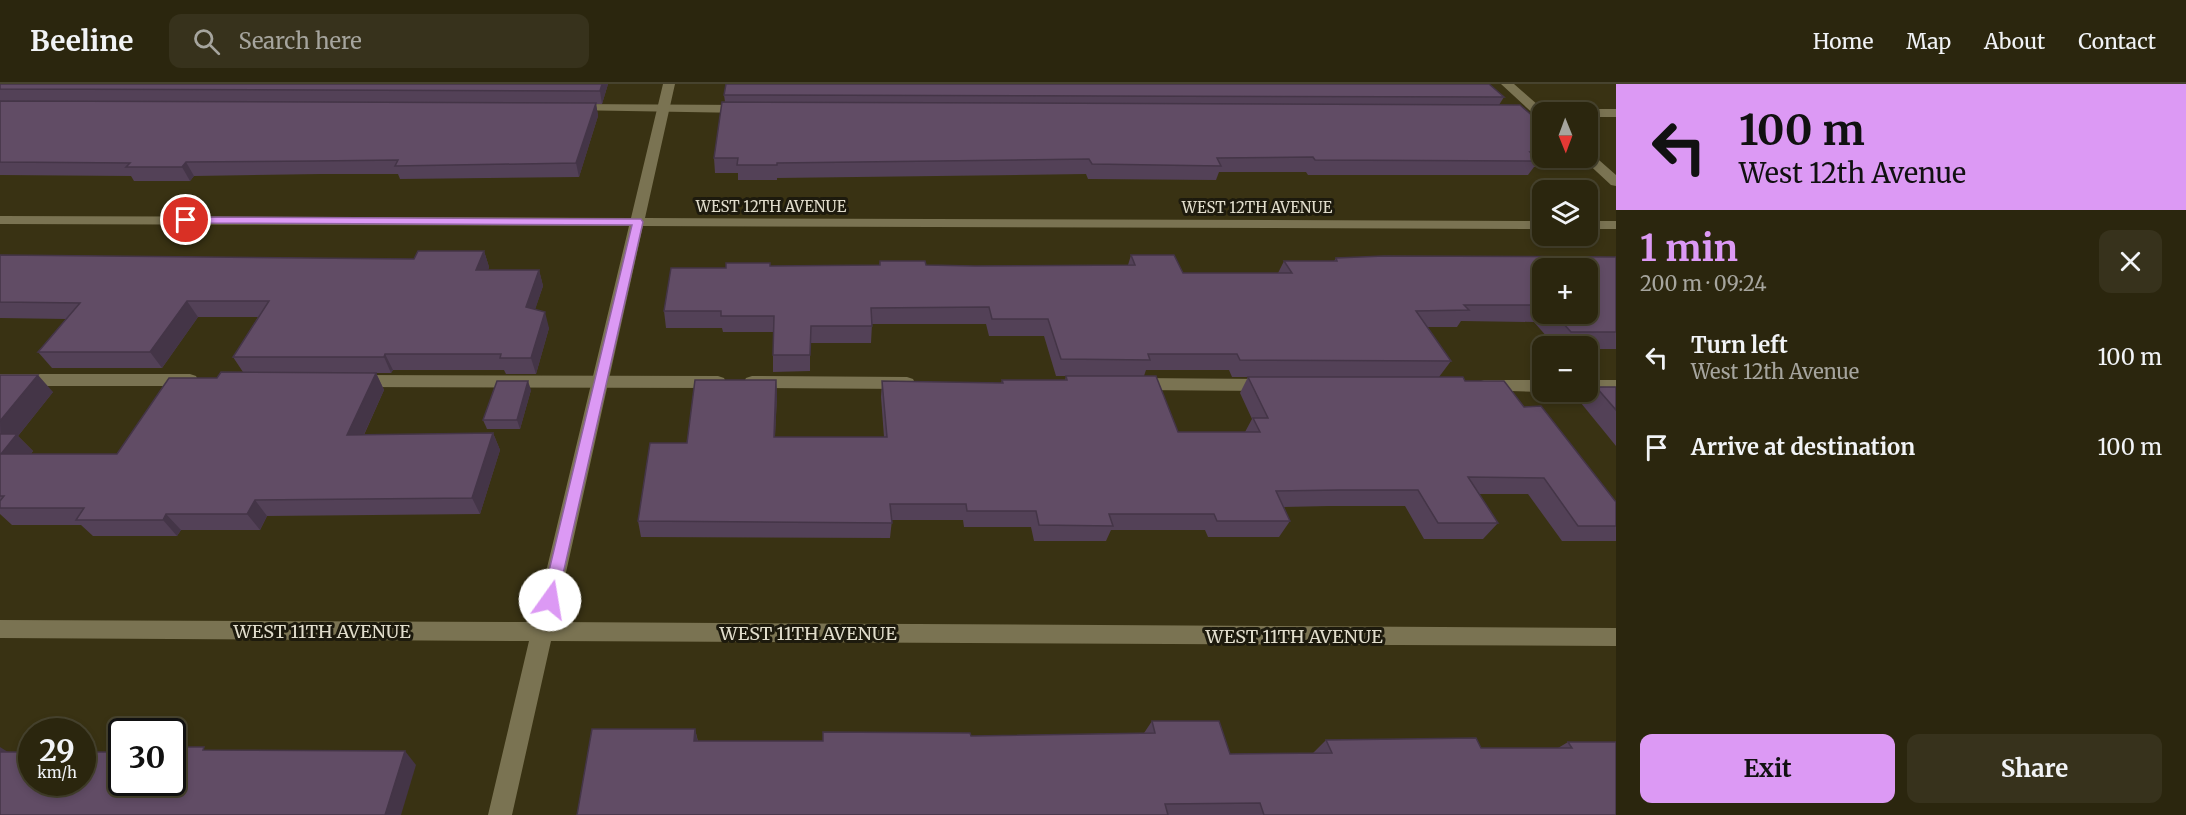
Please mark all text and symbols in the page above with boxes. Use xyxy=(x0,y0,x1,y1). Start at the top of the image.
search box xyxy=(169,14,589,68)
text: Beeline xyxy=(30,23,133,59)
icon: search xyxy=(190,25,223,58)
text: Search here xyxy=(238,27,362,55)
text: Home xyxy=(1813,28,1873,55)
text: Map xyxy=(1906,28,1951,55)
text: About xyxy=(1984,28,2045,55)
text: Contact xyxy=(2078,28,2156,55)
north arrow xyxy=(1532,102,1598,168)
map controls xyxy=(1532,102,1598,402)
text: 100 m xyxy=(1739,104,1865,156)
icon: left xyxy=(1640,108,1718,186)
text: West 12th Avenue xyxy=(1739,156,1966,190)
button: layers xyxy=(1532,180,1598,246)
pin xyxy=(160,194,211,245)
street label: WEST 12TH AVENUE xyxy=(695,197,847,216)
street label: WEST 12TH AVENUE xyxy=(1181,198,1333,217)
icon: arrive xyxy=(169,203,202,236)
text: 1 min xyxy=(1640,226,1738,271)
button: close xyxy=(2099,230,2162,293)
button: + xyxy=(1532,258,1598,324)
text: 200 m · 09:24 xyxy=(1640,271,1767,296)
text: Turn left xyxy=(1691,331,1788,359)
button: − xyxy=(1532,336,1598,402)
icon: left xyxy=(1640,341,1673,374)
text: 100 m xyxy=(2097,343,2162,371)
text: West 12th Avenue xyxy=(1691,359,1859,384)
icon: arrive xyxy=(1640,431,1673,464)
text: Arrive at destination xyxy=(1691,433,1915,461)
text: 100 m xyxy=(2097,433,2162,461)
position arrow xyxy=(518,568,582,632)
street label: WEST 11TH AVENUE xyxy=(232,620,411,643)
street label: WEST 11TH AVENUE xyxy=(718,622,897,645)
street label: WEST 11TH AVENUE xyxy=(1204,625,1383,648)
speed limit sign: 30 xyxy=(108,718,186,796)
text: 29 xyxy=(39,731,75,769)
button: Exit xyxy=(1640,734,1895,803)
button: Share xyxy=(1907,734,2162,803)
text: km/h xyxy=(37,763,77,782)

